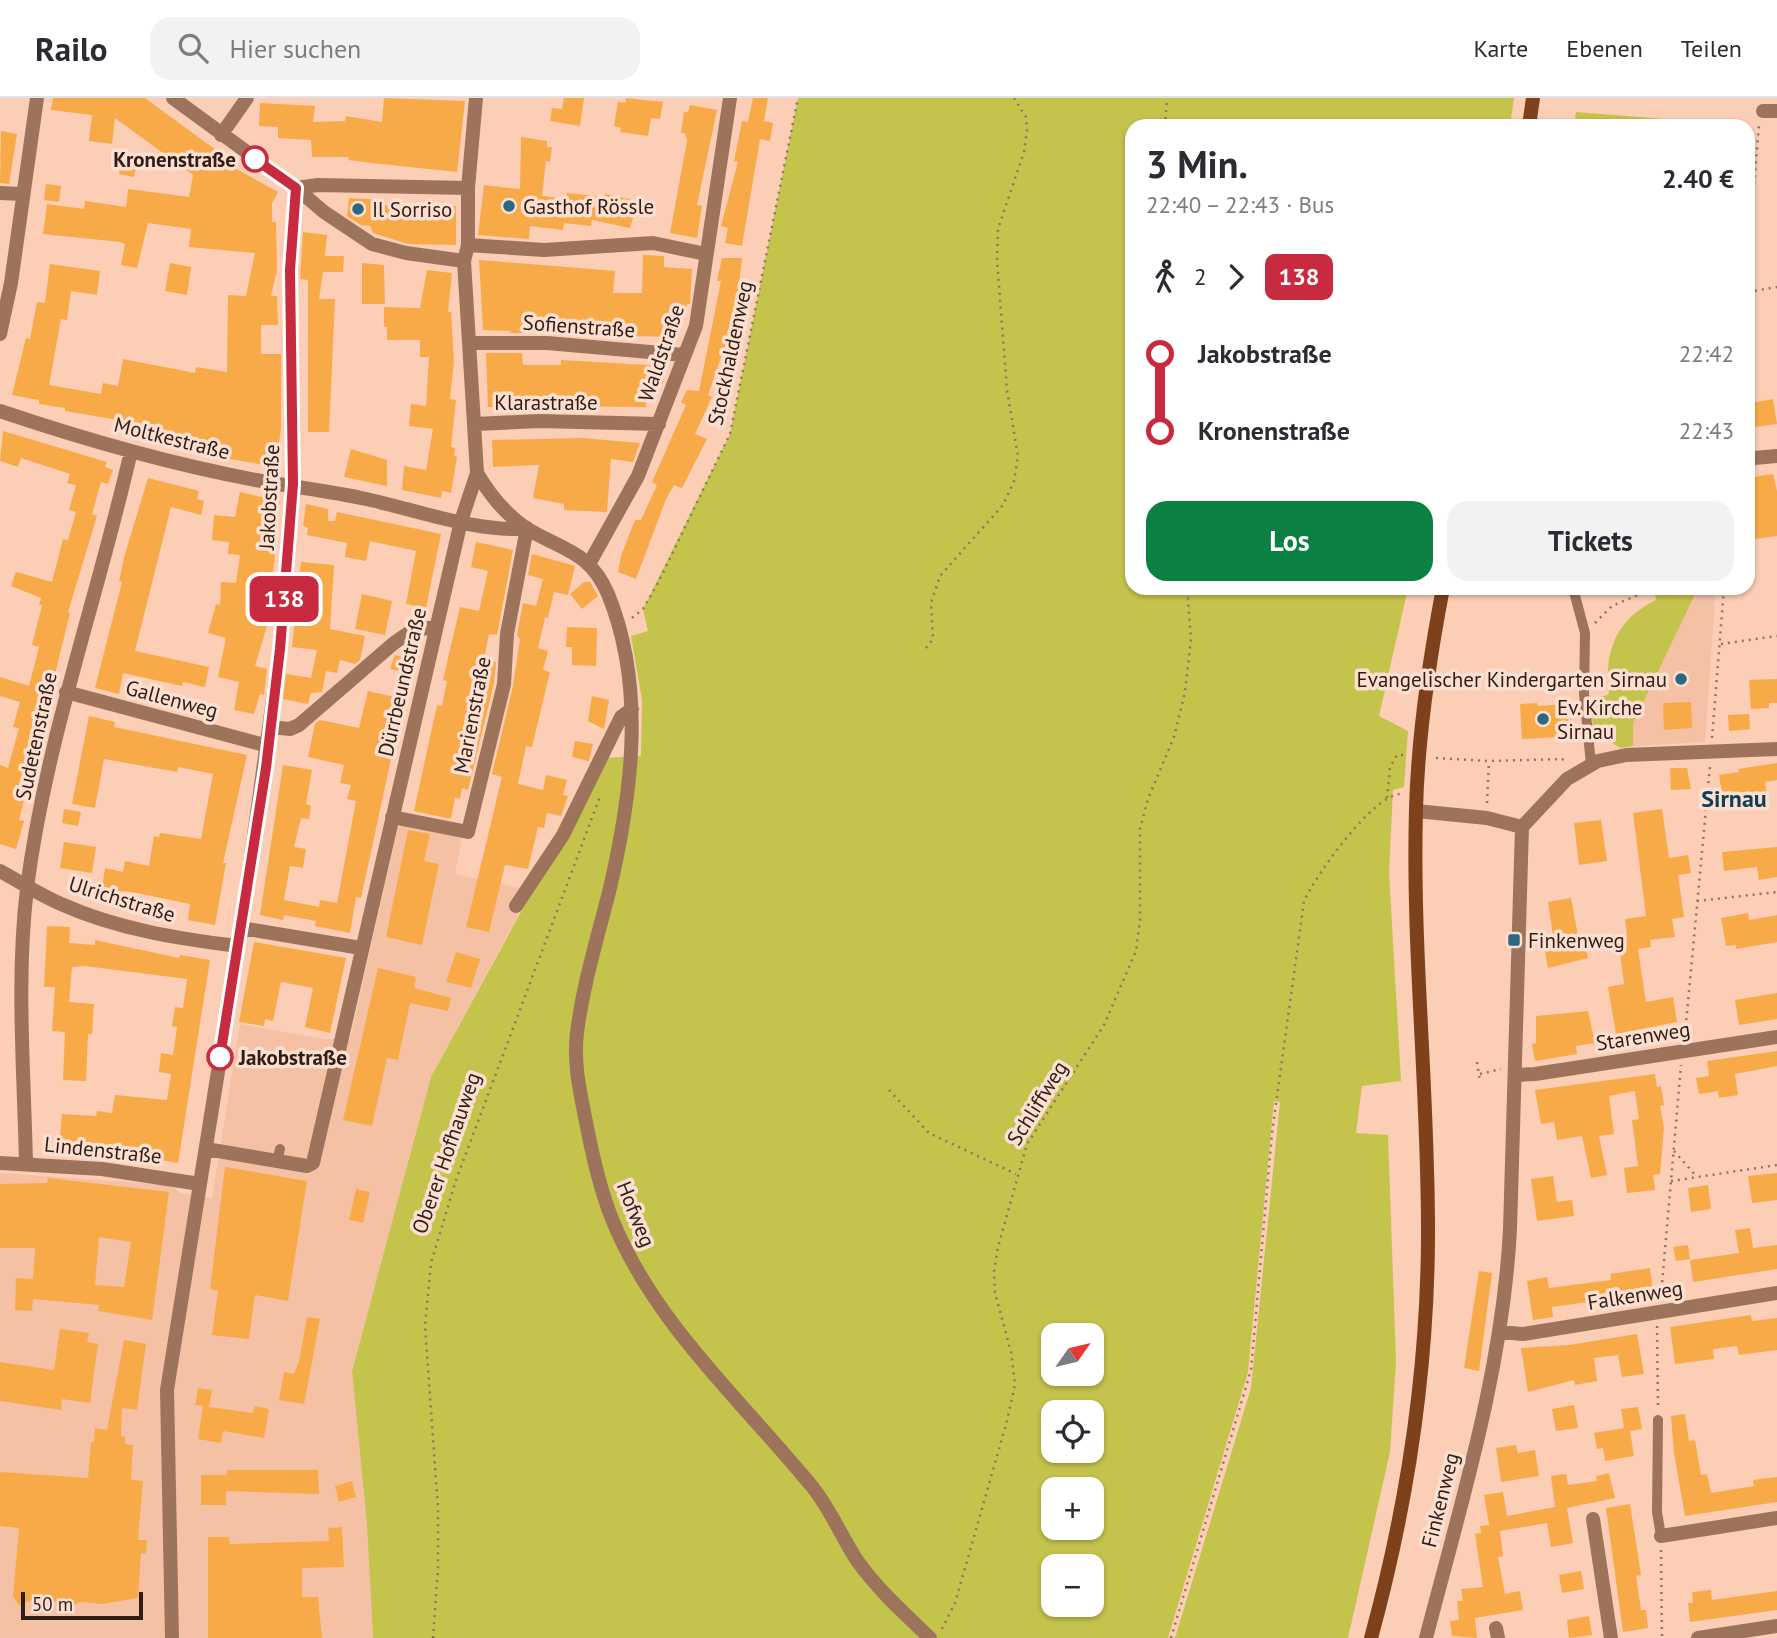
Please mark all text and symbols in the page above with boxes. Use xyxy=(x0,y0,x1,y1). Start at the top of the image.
search box xyxy=(150,17,640,80)
text: Railo xyxy=(35,27,108,70)
icon: search xyxy=(174,29,212,67)
text: Hier suchen xyxy=(230,32,361,65)
text: Karte xyxy=(1474,33,1528,64)
text: Ebenen xyxy=(1566,33,1643,64)
text: Teilen xyxy=(1681,33,1742,64)
text: 3 Min. xyxy=(1146,139,1248,188)
place label: Kronenstraße xyxy=(113,146,236,173)
marker: Kronenstraße xyxy=(242,146,268,172)
text: 2.40 € xyxy=(1662,162,1734,195)
text: 22:40 – 22:43 · Bus xyxy=(1146,190,1334,219)
place label: Gasthof Rössle xyxy=(523,193,654,220)
place label: Il Sorriso xyxy=(372,196,452,223)
marker: Gasthof Rössle xyxy=(501,198,517,214)
marker: Il Sorriso xyxy=(350,201,366,217)
icon: walk xyxy=(1146,258,1184,296)
icon: forward xyxy=(1217,258,1255,296)
text: 138 xyxy=(1279,261,1319,292)
text: 2 xyxy=(1194,262,1207,291)
street label: Stockhaldenweg xyxy=(701,278,759,428)
street label: Waldstraße xyxy=(632,301,690,405)
street label: Sofienstraße xyxy=(522,309,636,343)
text: Jakobstraße xyxy=(1198,337,1332,370)
text: 22:42 xyxy=(1679,339,1734,368)
street label: Klarastraße xyxy=(494,389,598,416)
street label: Moltkestraße xyxy=(111,411,233,465)
text: Kronenstraße xyxy=(1198,414,1350,447)
text: 22:43 xyxy=(1679,416,1734,445)
street label: Jakobstraße xyxy=(253,444,285,551)
button: Los xyxy=(1146,501,1433,581)
button: Tickets xyxy=(1447,501,1734,581)
line badge: 138 xyxy=(244,576,324,622)
text: 138 xyxy=(264,583,304,614)
street label: Dürrbeundstraße xyxy=(372,605,432,759)
street label: Marienstraße xyxy=(447,654,497,776)
place label: Evangelischer Kindergarten Sirnau xyxy=(1357,666,1667,693)
street label: Sudetenstraße xyxy=(9,670,63,802)
marker: Evangelischer Kindergarten Sirnau xyxy=(1673,671,1689,687)
street label: Gallenweg xyxy=(123,674,221,724)
place label: Ev. Kirche Sirnau xyxy=(1557,694,1643,745)
marker: Ev. Kirche Sirnau xyxy=(1535,711,1551,727)
district label: Sirnau xyxy=(1701,783,1767,814)
street label: Ulrichstraße xyxy=(65,870,179,928)
place label: Finkenweg xyxy=(1528,927,1625,954)
marker: Finkenweg xyxy=(1506,932,1522,948)
street label: Starenweg xyxy=(1594,1015,1692,1057)
marker: Jakobstraße xyxy=(207,1044,233,1070)
place label: Jakobstraße xyxy=(238,1044,347,1071)
street label: Schliffweg xyxy=(1001,1056,1073,1150)
street label: Oberer Hofhauweg xyxy=(406,1069,486,1237)
street label: Lindenstraße xyxy=(43,1130,163,1170)
street label: Hofweg xyxy=(611,1177,661,1251)
street label: Falkenweg xyxy=(1585,1274,1685,1316)
north arrow xyxy=(1041,1323,1104,1386)
map controls xyxy=(1041,1323,1104,1617)
button: locate xyxy=(1041,1400,1104,1463)
street label: Finkenweg xyxy=(1415,1450,1465,1550)
button: + xyxy=(1041,1477,1104,1540)
button: − xyxy=(1041,1554,1104,1617)
scale bar xyxy=(21,1589,144,1621)
text: 50 m xyxy=(32,1592,73,1616)

